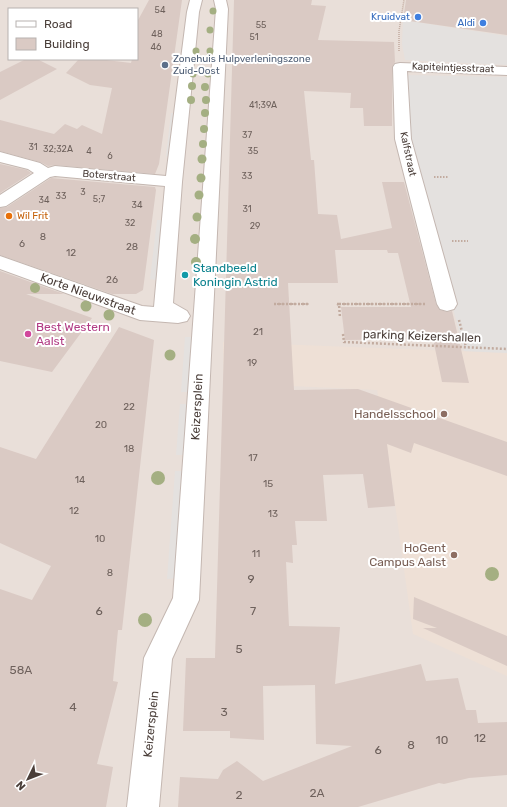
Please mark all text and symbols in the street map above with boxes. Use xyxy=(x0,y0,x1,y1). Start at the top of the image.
house number: 54 xyxy=(155,5,166,15)
legend xyxy=(8,8,138,60)
place label: Kruidvat xyxy=(371,11,410,23)
marker: Kruidvat xyxy=(413,12,423,22)
text: Road xyxy=(44,17,72,31)
place label: Aldi xyxy=(458,17,475,29)
marker: Aldi xyxy=(478,18,488,28)
house number: 55 xyxy=(256,20,266,30)
house number: 48 xyxy=(151,29,163,39)
house number: 51 xyxy=(249,32,259,42)
text: Building xyxy=(44,37,90,51)
house number: 46 xyxy=(150,42,162,52)
place label: Zonehuis Hulpverleningszone Zuid-Oost xyxy=(173,53,311,77)
marker: Zonehuis Hulpverleningszone Zuid-Oost xyxy=(160,60,170,70)
street label: Kapiteintjesstraat xyxy=(412,61,495,75)
house number: 41;39A xyxy=(249,100,277,110)
house number: 37 xyxy=(242,130,252,140)
street label: Kalfstraat xyxy=(397,131,419,178)
house number: 31 xyxy=(28,142,38,152)
house number: 32;32A xyxy=(43,144,73,154)
house number: 4 xyxy=(86,146,92,156)
house number: 35 xyxy=(248,146,258,156)
house number: 6 xyxy=(107,151,113,161)
street label: Boterstraat xyxy=(82,168,136,184)
house number: 33 xyxy=(242,171,252,181)
house number: 3 xyxy=(80,187,86,197)
house number: 33 xyxy=(56,191,66,201)
house number: 5;7 xyxy=(93,194,106,204)
house number: 34 xyxy=(39,195,50,205)
house number: 34 xyxy=(132,200,143,210)
house number: 31 xyxy=(242,204,252,214)
place label: Wil Frit xyxy=(17,210,48,222)
marker: Wil Frit xyxy=(4,211,14,221)
house number: 32 xyxy=(125,218,135,228)
house number: 29 xyxy=(250,221,260,231)
house number: 8 xyxy=(40,231,46,243)
house number: 6 xyxy=(19,238,25,250)
house number: 28 xyxy=(126,241,138,253)
house number: 12 xyxy=(66,247,76,259)
place label: Standbeeld Koningin Astrid xyxy=(193,261,278,289)
street label: Korte Nieuwstraat xyxy=(38,270,138,318)
marker: Standbeeld Koningin Astrid xyxy=(180,270,190,280)
house number: 26 xyxy=(106,274,118,286)
place label: Best Western Aalst xyxy=(36,320,110,348)
house number: 21 xyxy=(253,326,263,338)
street label: parking Keizershallen xyxy=(363,327,481,345)
marker: Best Western Aalst xyxy=(23,329,33,339)
house number: 19 xyxy=(247,357,257,369)
street label: Keizersplein xyxy=(188,373,206,441)
house number: 22 xyxy=(123,401,135,413)
place label: Handelsschool xyxy=(354,407,436,421)
marker: Handelsschool xyxy=(439,409,449,419)
house number: 20 xyxy=(95,419,107,431)
house number: 18 xyxy=(124,443,134,455)
house number: 17 xyxy=(248,452,258,464)
house number: 14 xyxy=(75,474,85,486)
house number: 15 xyxy=(263,478,273,490)
house number: 12 xyxy=(69,505,79,517)
house number: 13 xyxy=(268,508,278,520)
house number: 10 xyxy=(95,533,105,545)
place label: HoGent Campus Aalst xyxy=(369,541,446,569)
house number: 11 xyxy=(252,548,260,560)
marker: HoGent Campus Aalst xyxy=(449,550,459,560)
house number: 8 xyxy=(107,567,113,579)
house number: 9 xyxy=(247,572,255,586)
house number: 6 xyxy=(95,604,103,618)
house number: 7 xyxy=(250,604,256,618)
house number: 5 xyxy=(235,642,243,656)
house number: 58A xyxy=(10,663,32,677)
street label: Keizersplein xyxy=(141,690,161,758)
house number: 4 xyxy=(69,700,77,714)
house number: 3 xyxy=(220,705,228,719)
house number: 12 xyxy=(474,731,486,745)
house number: 10 xyxy=(436,733,448,747)
house number: 8 xyxy=(407,738,415,752)
house number: 6 xyxy=(374,743,382,757)
north arrow xyxy=(8,759,48,799)
text: N xyxy=(14,778,29,793)
house number: 2A xyxy=(309,786,325,800)
house number: 2 xyxy=(235,788,243,802)

